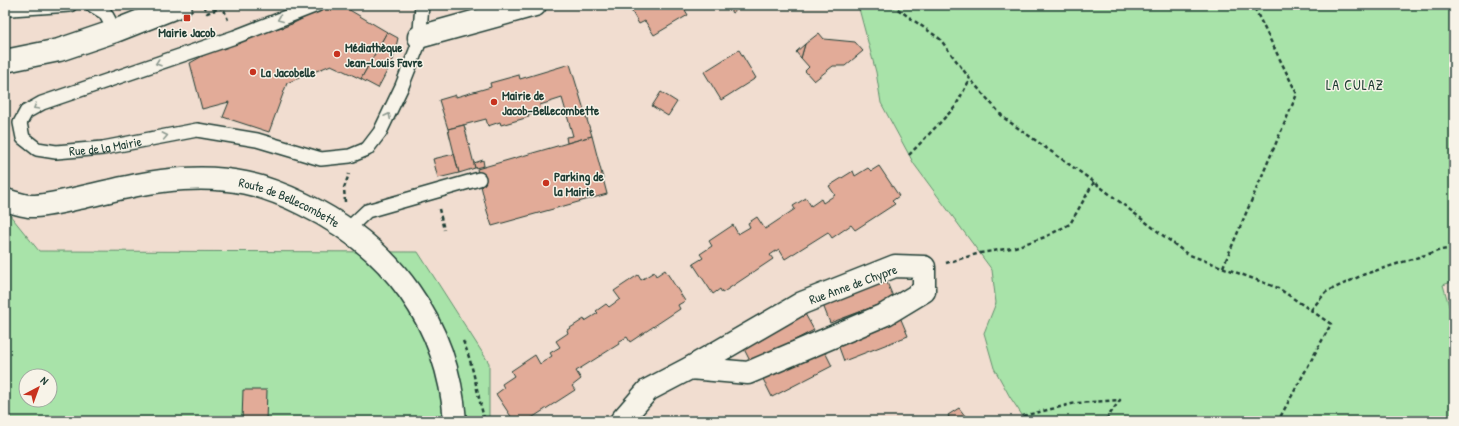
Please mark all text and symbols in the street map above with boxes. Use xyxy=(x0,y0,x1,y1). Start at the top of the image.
marker: Mairie Jacob xyxy=(182,13,192,23)
one-way arrow xyxy=(277,15,284,23)
place label: Mairie Jacob xyxy=(158,23,216,41)
place label: Médiathèque Jean-Louis Favre xyxy=(345,38,424,71)
marker: Médiathèque Jean-Louis Favre xyxy=(332,49,342,59)
one-way arrow xyxy=(155,59,162,67)
place label: La Jacobelle xyxy=(261,63,316,81)
marker: La Jacobelle xyxy=(248,67,258,77)
district label: LA CULAZ xyxy=(1326,75,1384,94)
place label: Mairie de Jacob-Bellecombette xyxy=(502,86,600,119)
marker: Mairie de Jacob-Bellecombette xyxy=(489,97,499,107)
one-way arrow xyxy=(33,102,40,109)
one-way arrow xyxy=(383,113,391,120)
street label: Rue de la Mairie xyxy=(68,132,143,160)
one-way arrow xyxy=(162,132,168,141)
place label: Parking de la Mairie xyxy=(554,167,604,200)
street label: Route de Bellecombette xyxy=(237,173,343,232)
marker: Parking de la Mairie xyxy=(541,178,551,188)
street label: Rue Anne de Chypre xyxy=(806,260,900,308)
north arrow xyxy=(18,368,58,408)
text: N xyxy=(38,373,51,388)

